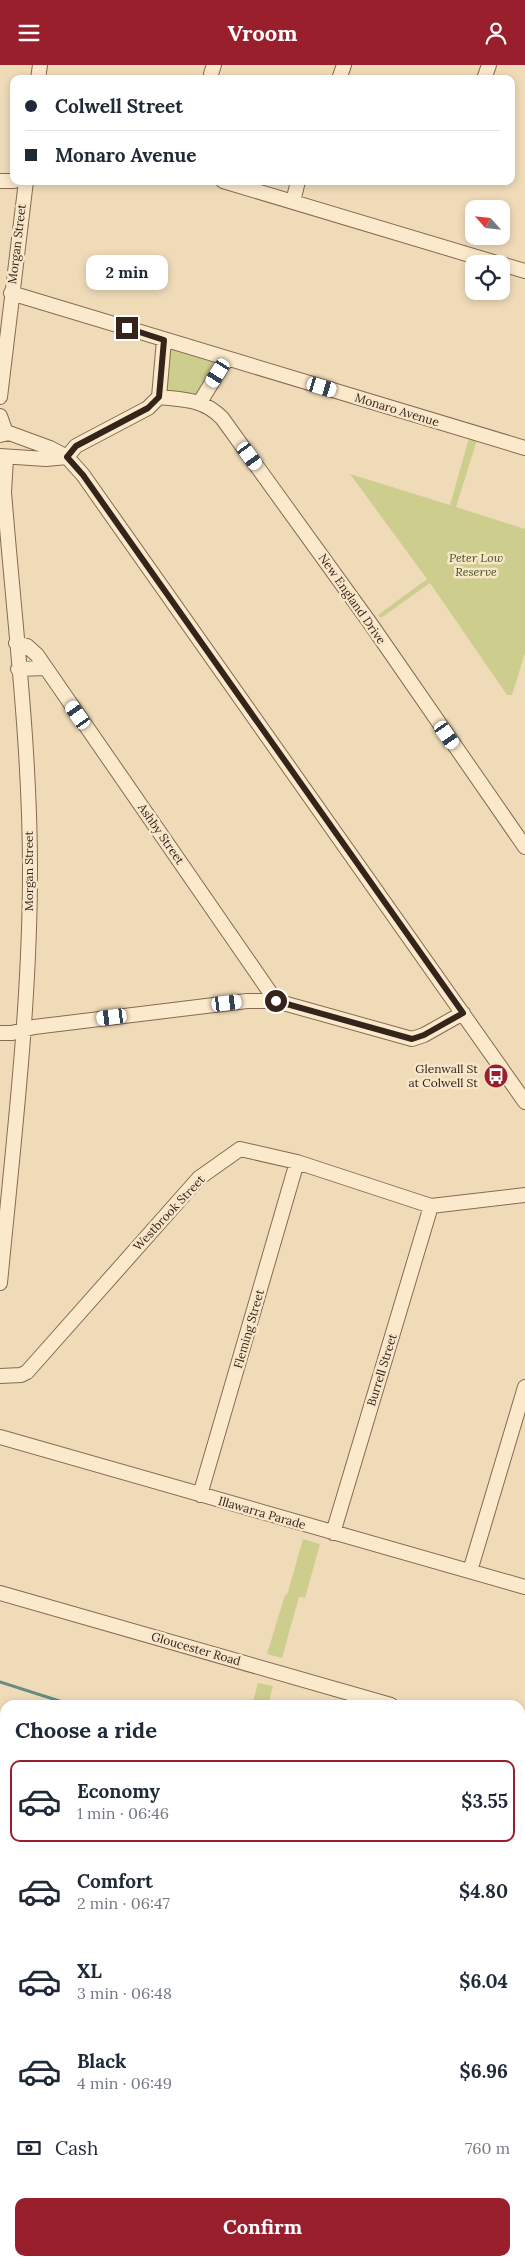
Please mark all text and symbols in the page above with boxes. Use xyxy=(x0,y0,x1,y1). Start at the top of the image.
icon: menu xyxy=(15,19,43,47)
text: Vroom xyxy=(228,19,297,47)
icon: person xyxy=(482,19,510,47)
text: Colwell Street xyxy=(55,94,183,118)
text: Monaro Avenue xyxy=(55,143,197,167)
north arrow xyxy=(465,200,510,245)
map controls xyxy=(465,200,510,300)
street label: Morgan Street xyxy=(4,203,29,285)
callout: 2 min xyxy=(86,255,168,291)
button: locate xyxy=(465,255,510,300)
text: 2 min xyxy=(106,262,148,282)
route end xyxy=(116,317,138,339)
car xyxy=(203,356,232,390)
car xyxy=(305,375,338,399)
street label: Monaro Avenue xyxy=(353,390,442,430)
car xyxy=(235,439,264,473)
park label: Peter Low Reserve xyxy=(449,550,504,579)
street label: New England Drive xyxy=(316,551,390,647)
car xyxy=(63,698,92,732)
car xyxy=(432,718,461,752)
street label: Ashby Street xyxy=(134,800,188,867)
street label: Morgan Street xyxy=(21,830,36,911)
route start xyxy=(265,990,287,1012)
car xyxy=(211,994,242,1012)
car xyxy=(96,1008,127,1026)
place label: Glenwall St at Colwell St xyxy=(408,1061,478,1090)
bus stop icon: Glenwall St at Colwell St xyxy=(483,1063,509,1089)
street label: Westbrook Street xyxy=(130,1171,208,1254)
street label: Fleming Street xyxy=(230,1287,267,1370)
street label: Burrell Street xyxy=(363,1331,400,1408)
street label: Illawarra Parade xyxy=(217,1493,308,1532)
street label: Gloucester Road xyxy=(150,1629,243,1668)
text: Choose a ride xyxy=(15,1716,157,1744)
icon: car xyxy=(17,1779,62,1824)
text: Economy xyxy=(77,1779,160,1803)
text: $3.55 xyxy=(461,1789,508,1813)
text: 1 min · 06:46 xyxy=(77,1803,169,1823)
icon: car xyxy=(17,1869,62,1914)
text: Comfort xyxy=(77,1869,153,1893)
text: $4.80 xyxy=(459,1879,508,1903)
text: 2 min · 06:47 xyxy=(77,1893,170,1913)
icon: car xyxy=(17,1959,62,2004)
text: XL xyxy=(77,1959,102,1983)
text: $6.04 xyxy=(459,1969,508,1993)
text: 3 min · 06:48 xyxy=(77,1983,172,2003)
icon: car xyxy=(17,2049,62,2094)
text: Black xyxy=(77,2049,126,2073)
text: $6.96 xyxy=(460,2059,508,2083)
text: 4 min · 06:49 xyxy=(77,2073,172,2093)
icon: cash xyxy=(15,2134,43,2162)
text: Cash xyxy=(55,2136,98,2160)
text: 760 m xyxy=(465,2138,510,2158)
button: Confirm xyxy=(15,2198,510,2256)

